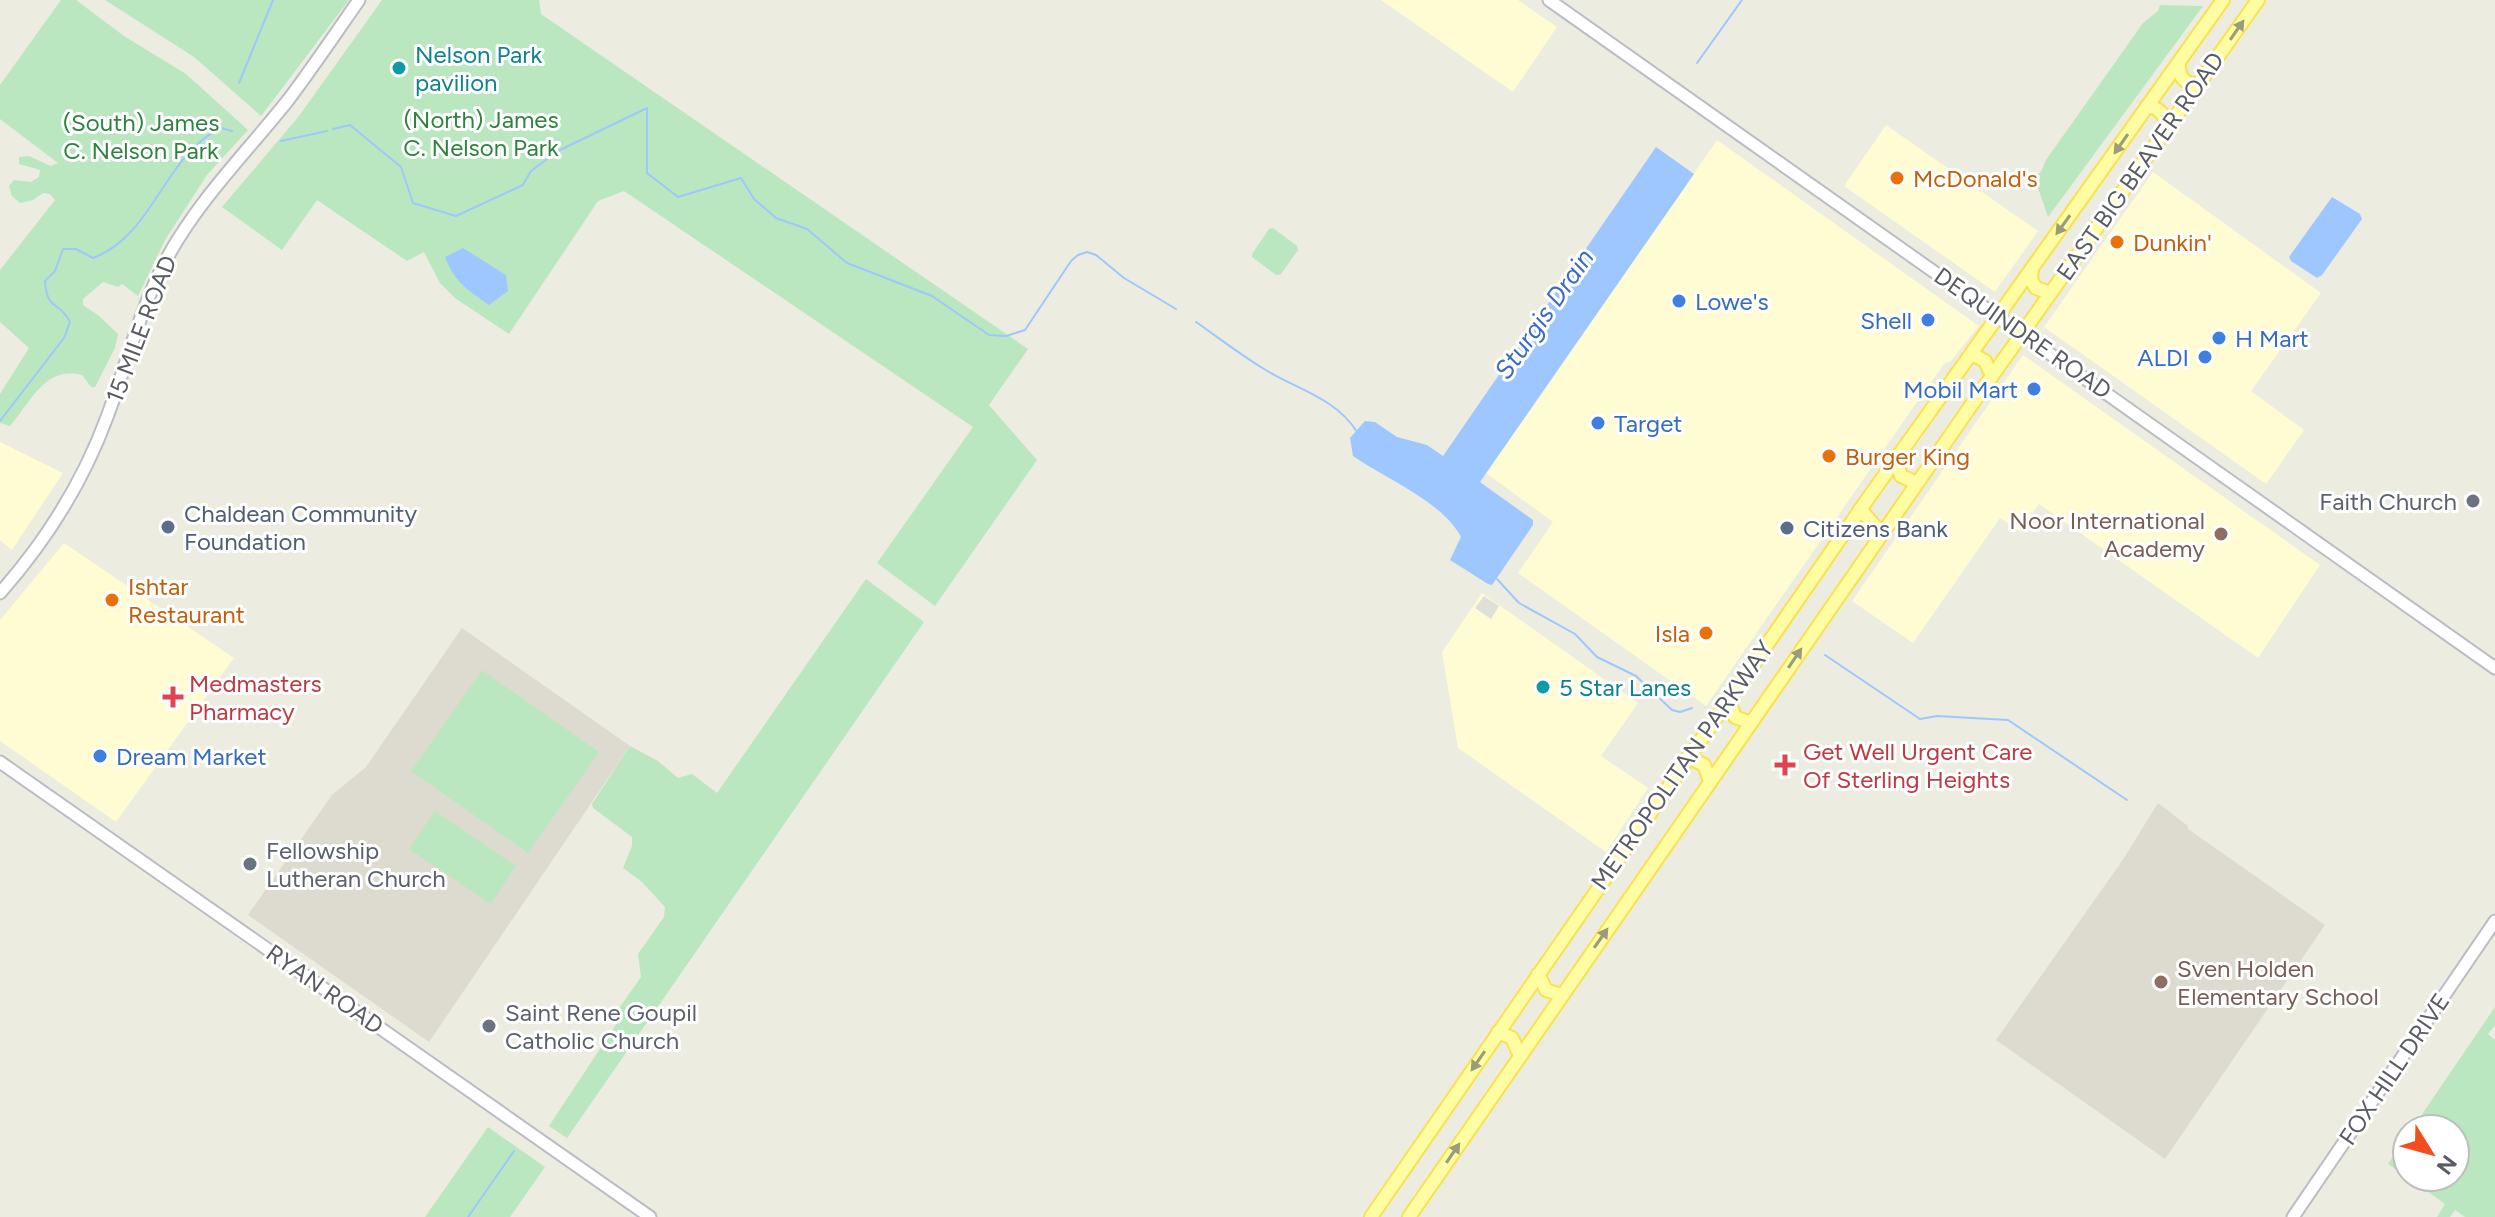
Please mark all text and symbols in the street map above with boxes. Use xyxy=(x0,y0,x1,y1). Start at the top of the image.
one-way arrow xyxy=(2228,20,2244,41)
place label: Nelson Park pavilion xyxy=(415,40,542,97)
street label: EAST BIG BEAVER ROAD xyxy=(2050,46,2230,286)
marker: Nelson Park pavilion xyxy=(390,59,408,77)
park label: (North) James C. Nelson Park xyxy=(403,105,559,162)
park label: (South) James C. Nelson Park xyxy=(63,108,219,165)
one-way arrow xyxy=(2114,133,2129,154)
place label: McDonald's xyxy=(1913,164,2038,193)
marker: McDonald's xyxy=(1888,169,1906,187)
one-way arrow xyxy=(2056,215,2072,235)
place label: Dunkin' xyxy=(2133,228,2212,257)
marker: Dunkin' xyxy=(2108,233,2126,251)
water label: Sturgis Drain xyxy=(1487,243,1601,385)
street label: 15 MILE ROAD xyxy=(100,251,182,407)
street label: DEQUINDRE ROAD xyxy=(1929,261,2117,405)
place label: Lowe's xyxy=(1695,287,1769,316)
marker: Lowe's xyxy=(1670,292,1688,310)
place label: Shell xyxy=(1860,306,1912,335)
marker: Shell xyxy=(1919,311,1937,329)
place label: H Mart xyxy=(2235,324,2309,353)
marker: H Mart xyxy=(2210,329,2228,347)
place label: ALDI xyxy=(2137,343,2189,372)
marker: ALDI xyxy=(2196,348,2214,366)
place label: Mobil Mart xyxy=(1903,375,2018,404)
marker: Mobil Mart xyxy=(2025,380,2043,398)
place label: Target xyxy=(1614,409,1682,438)
marker: Target xyxy=(1589,414,1607,432)
place label: Burger King xyxy=(1845,442,1970,471)
marker: Burger King xyxy=(1820,447,1838,465)
place label: Faith Church xyxy=(2319,487,2457,516)
marker: Faith Church xyxy=(2464,492,2482,510)
place label: Chaldean Community Foundation xyxy=(184,499,417,556)
place label: Noor International Academy xyxy=(2009,506,2205,563)
place label: Citizens Bank xyxy=(1803,514,1948,543)
marker: Chaldean Community Foundation xyxy=(159,518,177,536)
marker: Citizens Bank xyxy=(1778,519,1796,537)
marker: Noor International Academy xyxy=(2212,525,2230,543)
place label: Ishtar Restaurant xyxy=(128,572,245,629)
marker: Ishtar Restaurant xyxy=(103,591,121,609)
place label: Isla xyxy=(1655,619,1690,648)
marker: Isla xyxy=(1697,624,1715,642)
street label: METROPOLITAN PARKWAY xyxy=(1585,634,1780,895)
one-way arrow xyxy=(1787,648,1802,669)
place label: Medmasters Pharmacy xyxy=(189,669,322,726)
place label: 5 Star Lanes xyxy=(1559,673,1691,702)
marker: 5 Star Lanes xyxy=(1534,678,1552,696)
marker: Medmasters Pharmacy xyxy=(164,688,182,706)
place label: Get Well Urgent Care Of Sterling Heights xyxy=(1803,737,2032,794)
place label: Dream Market xyxy=(116,742,267,771)
marker: Dream Market xyxy=(91,747,109,765)
marker: Get Well Urgent Care Of Sterling Heights xyxy=(1774,754,1796,776)
place label: Fellowship Lutheran Church xyxy=(266,836,446,893)
marker: Fellowship Lutheran Church xyxy=(241,855,259,873)
one-way arrow xyxy=(1593,928,1608,949)
street label: RYAN ROAD xyxy=(261,938,389,1040)
place label: Sven Holden Elementary School xyxy=(2177,954,2379,1011)
marker: Sven Holden Elementary School xyxy=(2152,973,2170,991)
street label: FOX HILL DRIVE xyxy=(2333,988,2455,1150)
place label: Saint Rene Goupil Catholic Church xyxy=(505,998,697,1055)
marker: Saint Rene Goupil Catholic Church xyxy=(480,1017,498,1035)
one-way arrow xyxy=(1471,1050,1486,1071)
north arrow xyxy=(2391,1113,2471,1193)
one-way arrow xyxy=(1446,1142,1461,1163)
text: N xyxy=(2431,1150,2462,1180)

